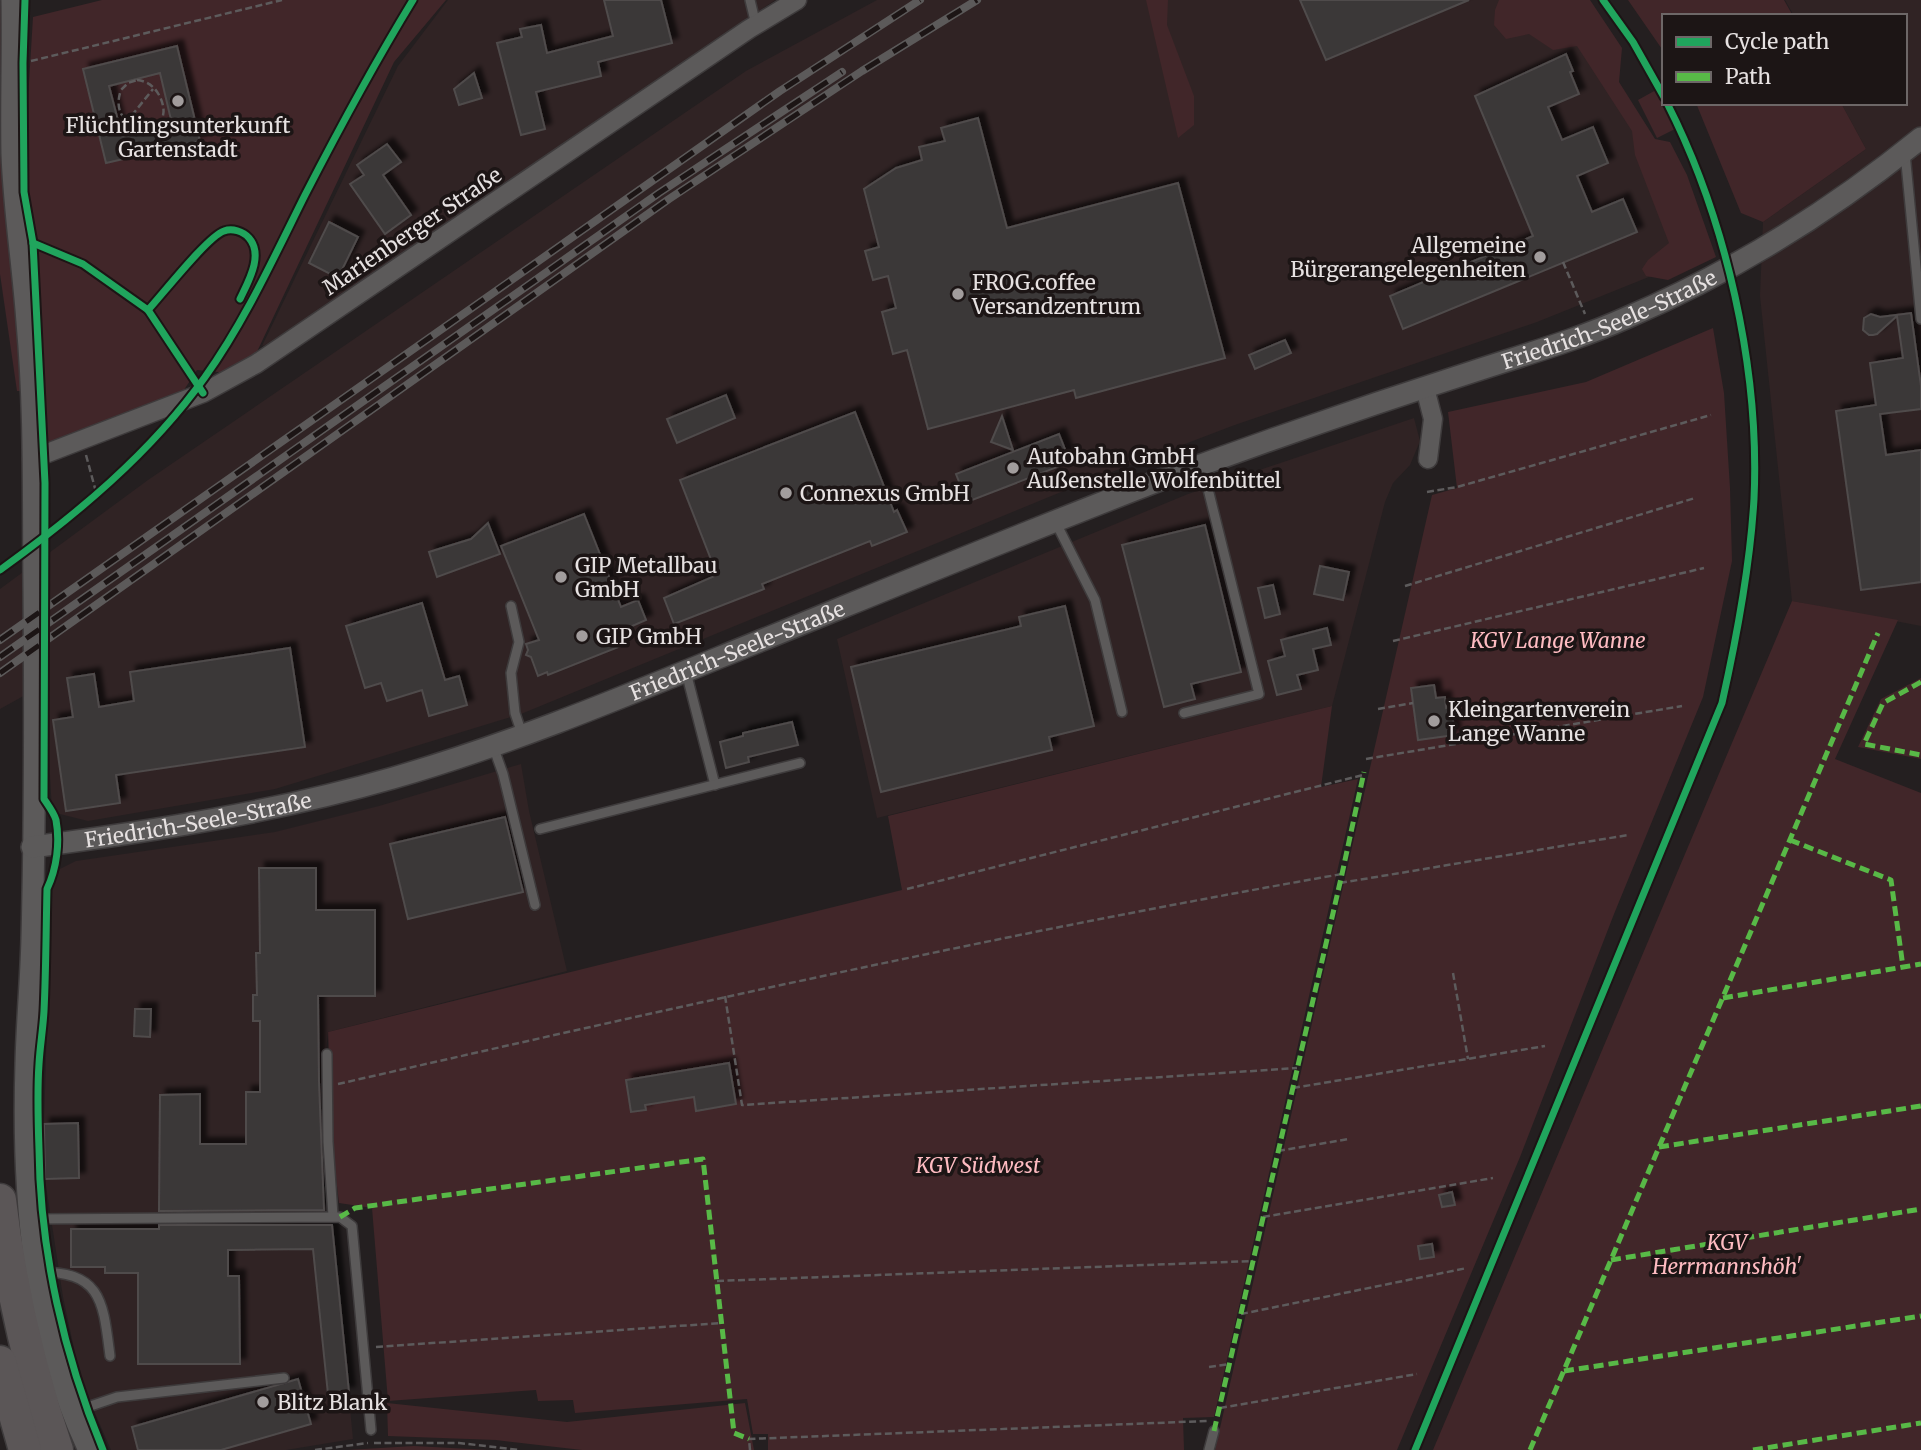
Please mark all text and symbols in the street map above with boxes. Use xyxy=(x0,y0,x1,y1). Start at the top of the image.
legend xyxy=(1662,14,1907,105)
text: Cycle path xyxy=(1725,28,1829,55)
text: Path xyxy=(1725,63,1771,90)
marker: Flüchtlingsunterkunft Gartenstadt xyxy=(170,93,186,109)
place label: Flüchtlingsunterkunft Gartenstadt xyxy=(66,112,290,163)
street label: Marienberger Straße xyxy=(317,161,507,301)
place label: Allgemeine Bürgerangelegenheiten xyxy=(1290,232,1526,283)
marker: Allgemeine Bürgerangelegenheiten xyxy=(1532,249,1548,265)
street label: Friedrich-Seele-Straße xyxy=(1498,263,1721,375)
place label: FROG.coffee Versandzentrum xyxy=(971,269,1141,320)
marker: FROG.coffee Versandzentrum xyxy=(950,286,966,302)
place label: Autobahn GmbH Außenstelle Wolfenbüttel xyxy=(1026,443,1282,494)
marker: Autobahn GmbH Außenstelle Wolfenbüttel xyxy=(1005,460,1021,476)
place label: Connexus GmbH xyxy=(800,480,970,507)
marker: Connexus GmbH xyxy=(778,485,794,501)
place label: GIP Metallbau GmbH xyxy=(575,552,717,603)
marker: GIP Metallbau GmbH xyxy=(553,569,569,585)
street label: Friedrich-Seele-Straße xyxy=(625,594,849,706)
place label: GIP GmbH xyxy=(596,623,702,650)
park label: KGV Lange Wanne xyxy=(1469,627,1646,654)
marker: GIP GmbH xyxy=(574,628,590,644)
place label: Kleingartenverein Lange Wanne xyxy=(1448,696,1630,747)
marker: Kleingartenverein Lange Wanne xyxy=(1426,713,1442,729)
street label: Friedrich-Seele-Straße xyxy=(83,786,314,853)
park label: KGV Südwest xyxy=(915,1152,1041,1179)
park label: KGV Herrmannshöh' xyxy=(1651,1229,1802,1280)
place label: Blitz Blank xyxy=(277,1389,388,1416)
marker: Blitz Blank xyxy=(255,1394,271,1410)

